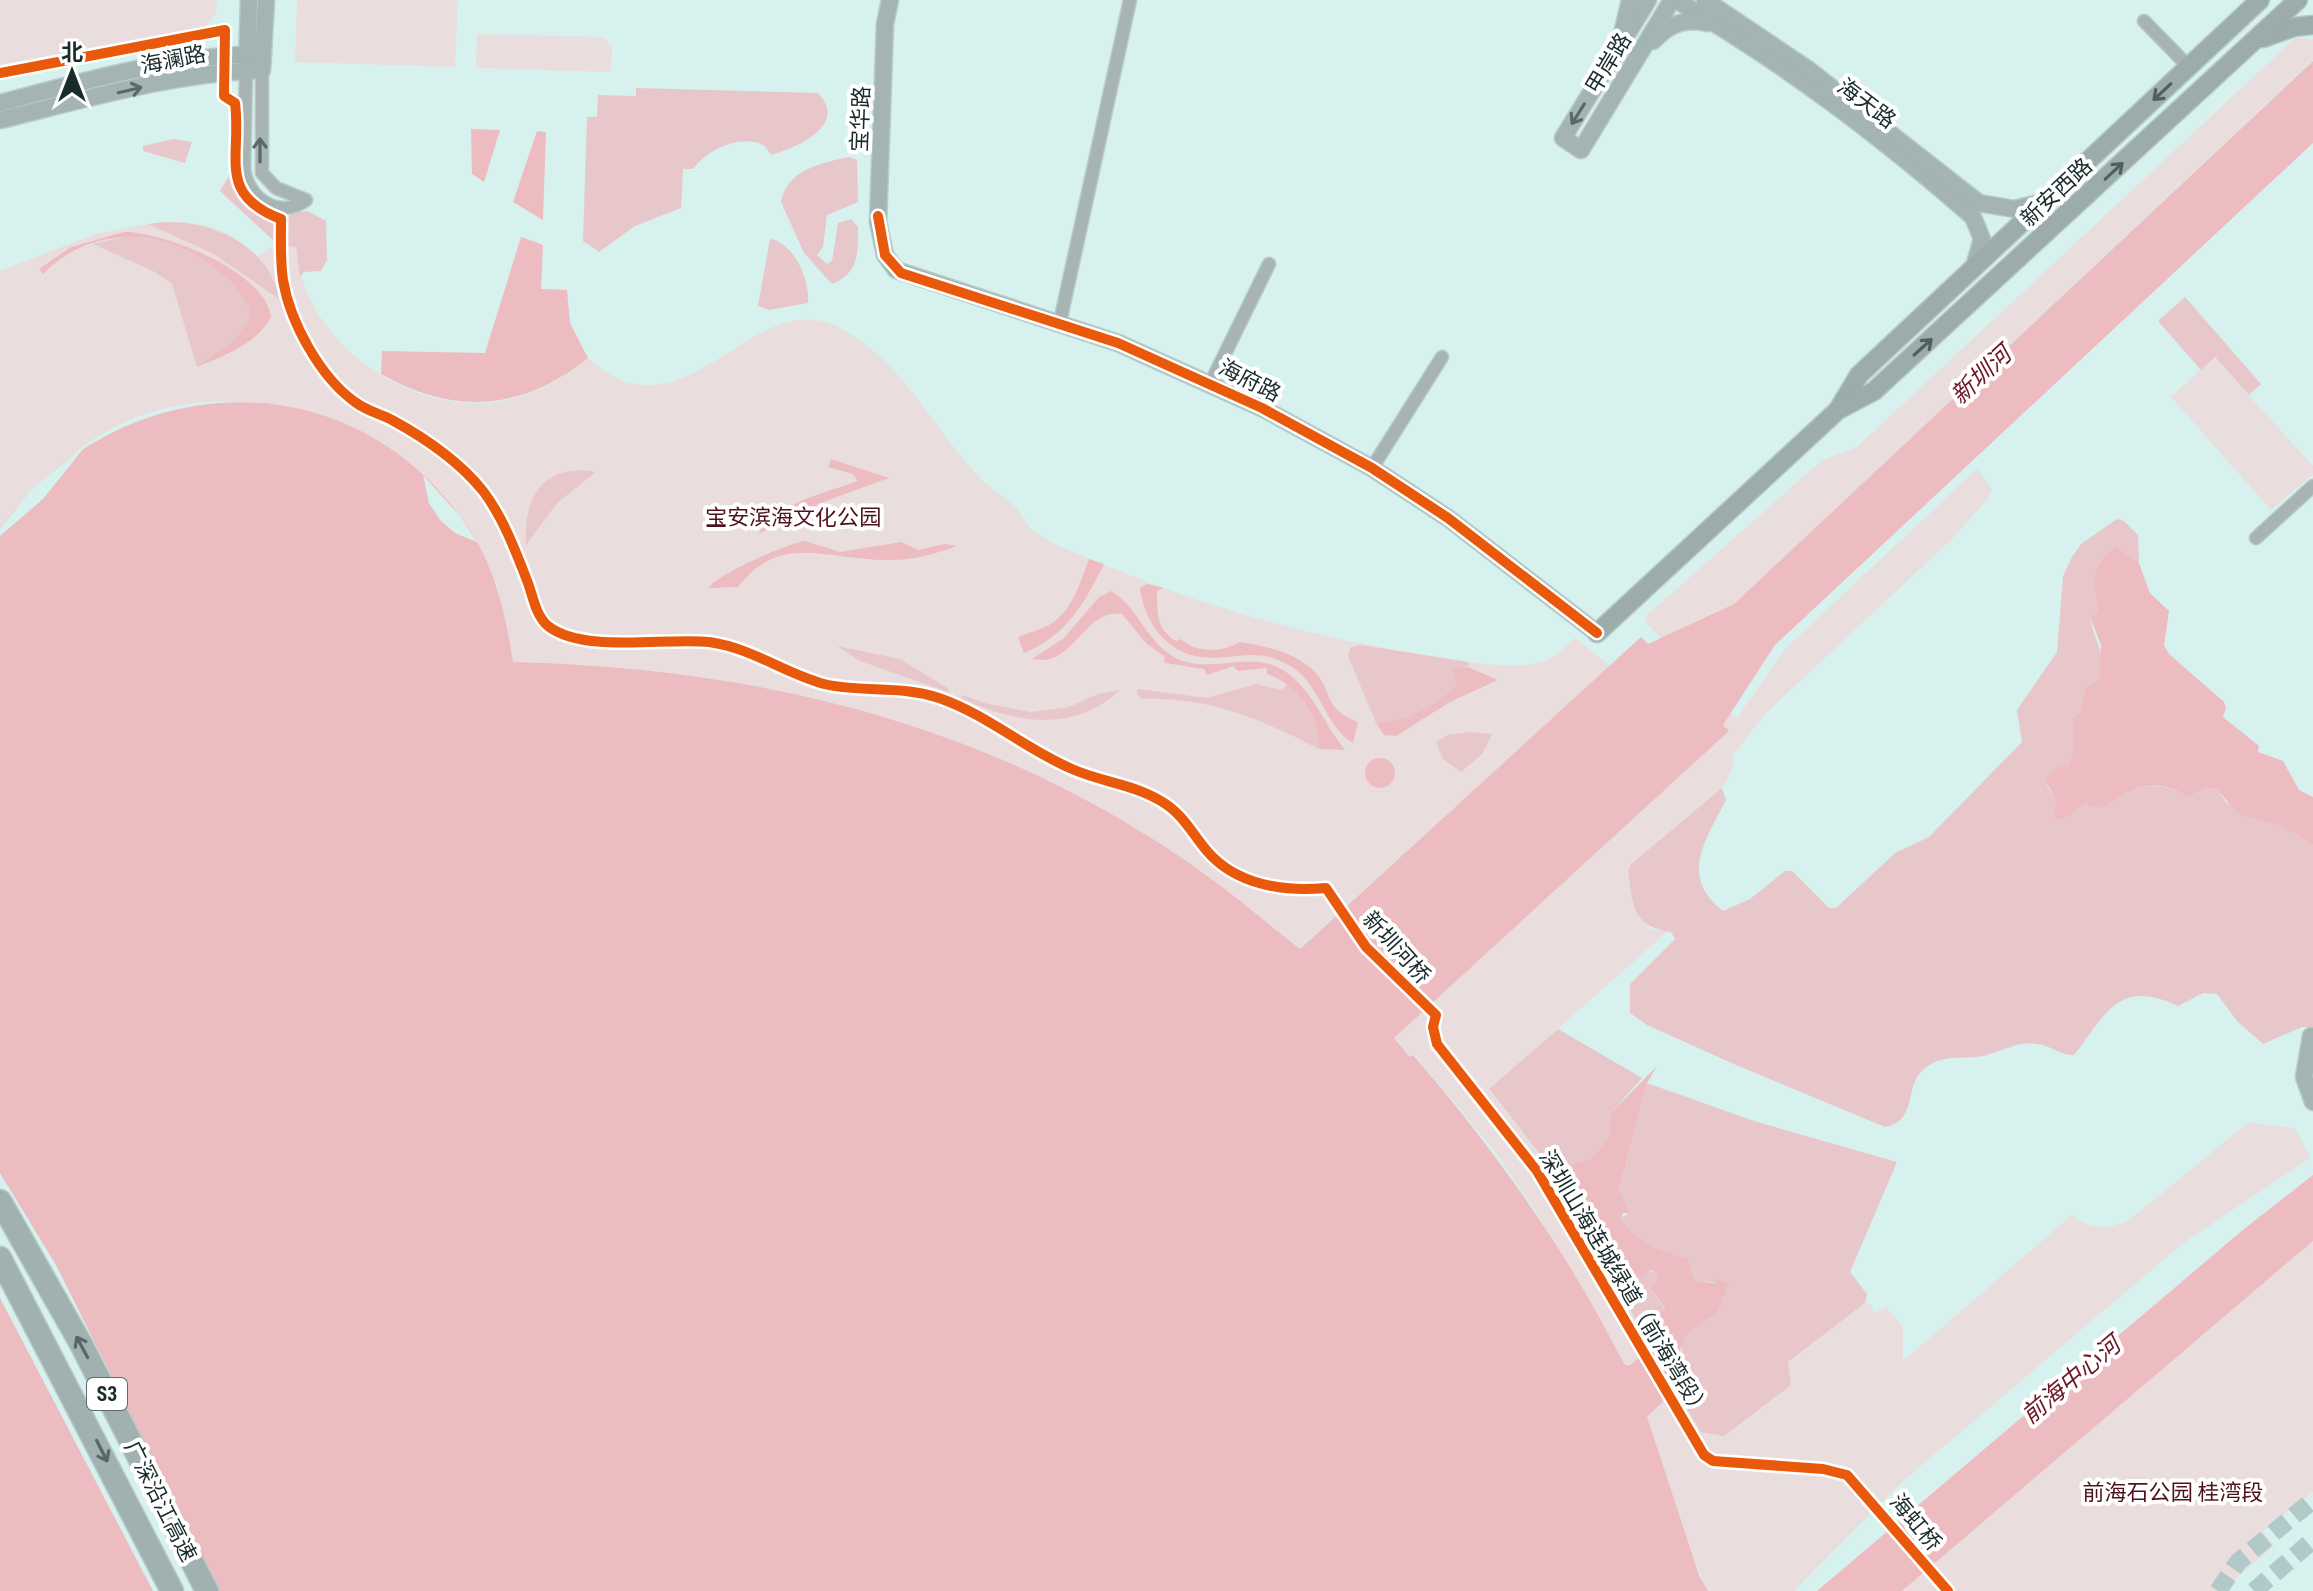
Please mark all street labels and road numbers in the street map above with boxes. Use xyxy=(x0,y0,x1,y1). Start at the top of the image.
street label: 甲岸路 xyxy=(1581,29,1636,98)
street label: 海澜路 xyxy=(138,41,208,78)
street label: 海天路 xyxy=(1833,74,1901,133)
street label: 宝华路 xyxy=(847,86,874,152)
street label: 新安西路 xyxy=(2016,153,2097,232)
street label: 海府路 xyxy=(1215,354,1285,407)
street label: 新圳河桥 xyxy=(1358,906,1435,988)
street label: 深圳山海连城绿道（前海湾段） xyxy=(1535,1146,1715,1423)
road number: S3 xyxy=(87,1378,127,1410)
street label: 广深沿江高速 xyxy=(119,1437,202,1566)
street label: 海虹桥 xyxy=(1885,1489,1946,1556)

